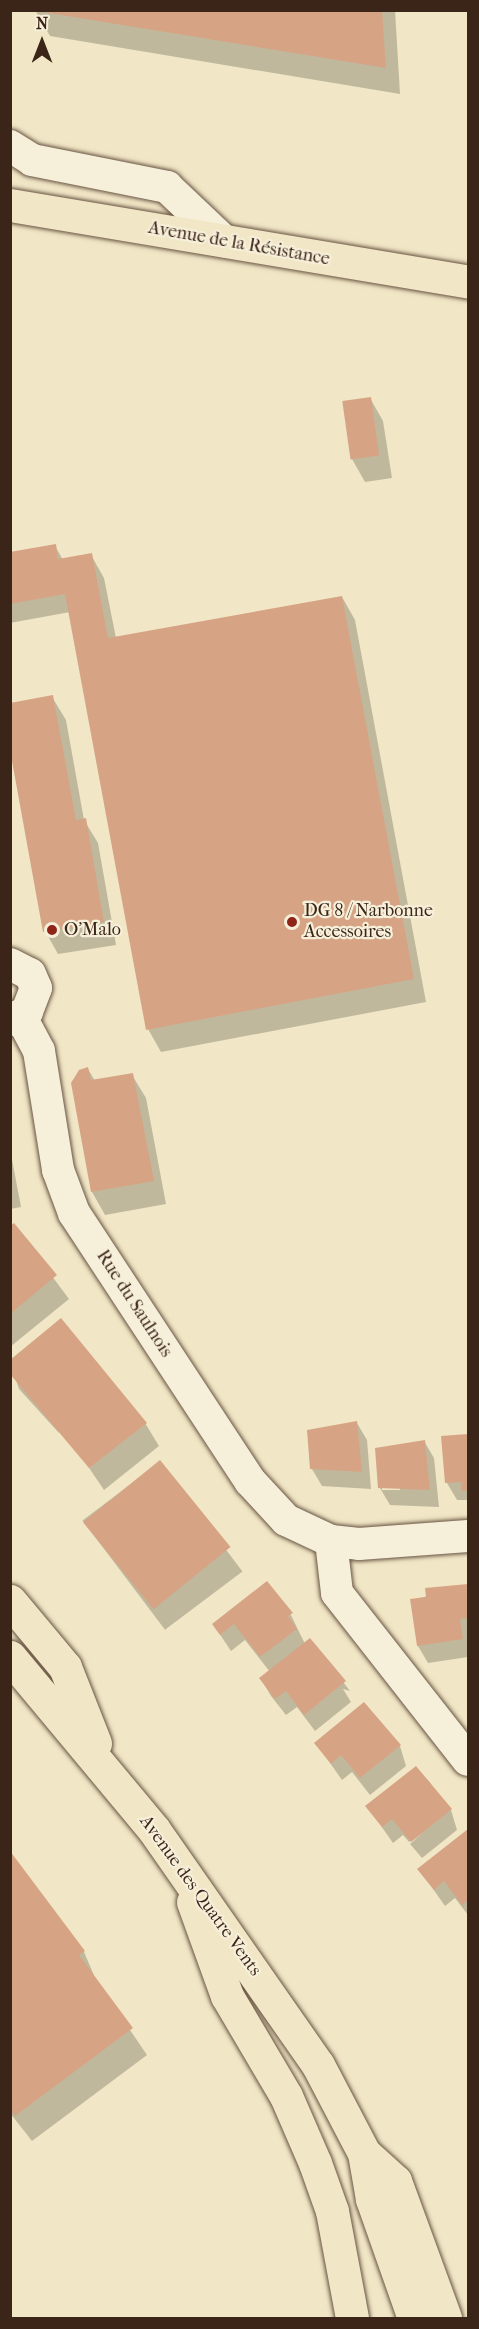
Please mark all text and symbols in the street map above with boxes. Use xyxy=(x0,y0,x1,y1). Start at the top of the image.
north arrow xyxy=(12,12,72,72)
text: N xyxy=(36,14,48,33)
street label: Avenue de la Résistance xyxy=(147,217,331,271)
place label: DG 8 / Narbonne Accessoires xyxy=(304,901,433,944)
marker: DG 8 / Narbonne Accessoires xyxy=(285,915,299,929)
place label: O'Malo xyxy=(64,919,121,941)
marker: O'Malo xyxy=(45,923,59,937)
street label: Rue du Saulnois xyxy=(91,1246,177,1362)
street label: Avenue des Quatre Vents xyxy=(134,1811,266,1981)

